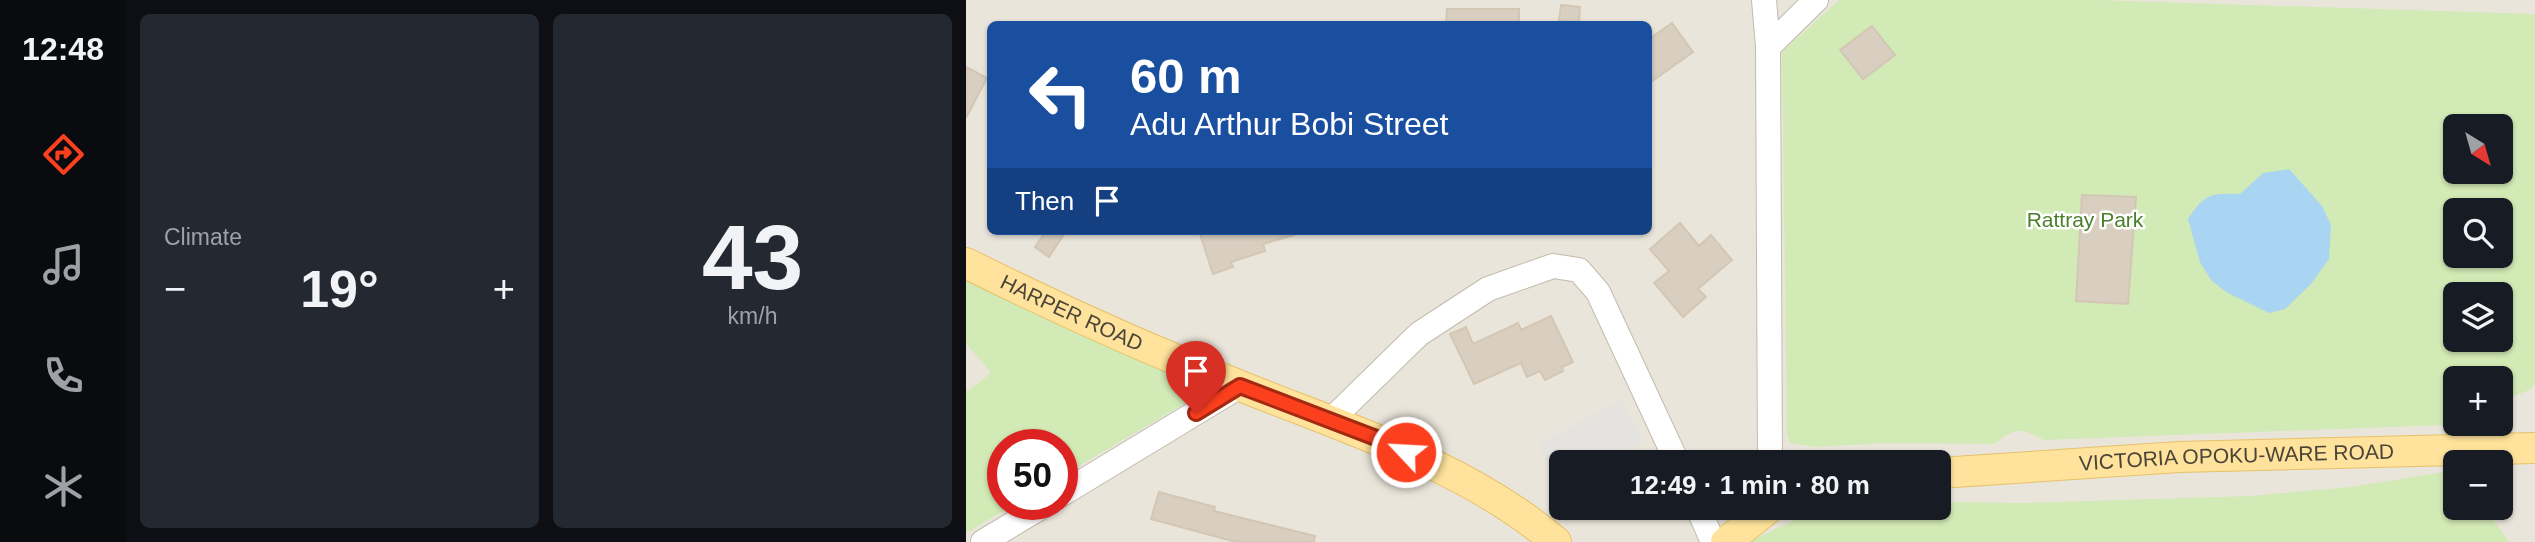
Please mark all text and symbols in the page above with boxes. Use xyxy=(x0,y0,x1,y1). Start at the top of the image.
text: 12:48 xyxy=(22,31,104,67)
icon: left xyxy=(1015,49,1106,140)
text: 60 m xyxy=(1130,49,1242,103)
text: Adu Arthur Bobi Street xyxy=(1130,106,1448,142)
north arrow xyxy=(2443,114,2513,184)
map controls xyxy=(2443,114,2513,520)
icon: directions xyxy=(39,130,88,179)
icon: arrive xyxy=(1088,182,1126,220)
text: Then xyxy=(1015,186,1074,216)
button: search xyxy=(2443,198,2513,268)
text: 43 xyxy=(702,207,803,308)
park label: Rattray Park xyxy=(2027,208,2144,231)
text: Climate xyxy=(164,224,242,250)
icon: music xyxy=(39,240,88,289)
text: 19° xyxy=(300,260,379,318)
text: − xyxy=(164,268,186,310)
text: + xyxy=(493,268,515,310)
street label: HARPER ROAD xyxy=(997,270,1147,355)
button: layers xyxy=(2443,282,2513,352)
text: km/h xyxy=(728,303,777,329)
pin xyxy=(1166,341,1226,413)
icon: phone xyxy=(39,351,88,400)
icon: arrive xyxy=(1177,352,1215,390)
button: + xyxy=(2443,366,2513,436)
position arrow xyxy=(1369,415,1443,489)
speed limit sign: 50 xyxy=(987,429,1078,520)
street label: VICTORIA OPOKU-WARE ROAD xyxy=(2078,440,2394,475)
button: − xyxy=(2443,450,2513,520)
icon: climate xyxy=(39,462,88,511)
text: 12:49 · 1 min · 80 m xyxy=(1630,470,1870,500)

